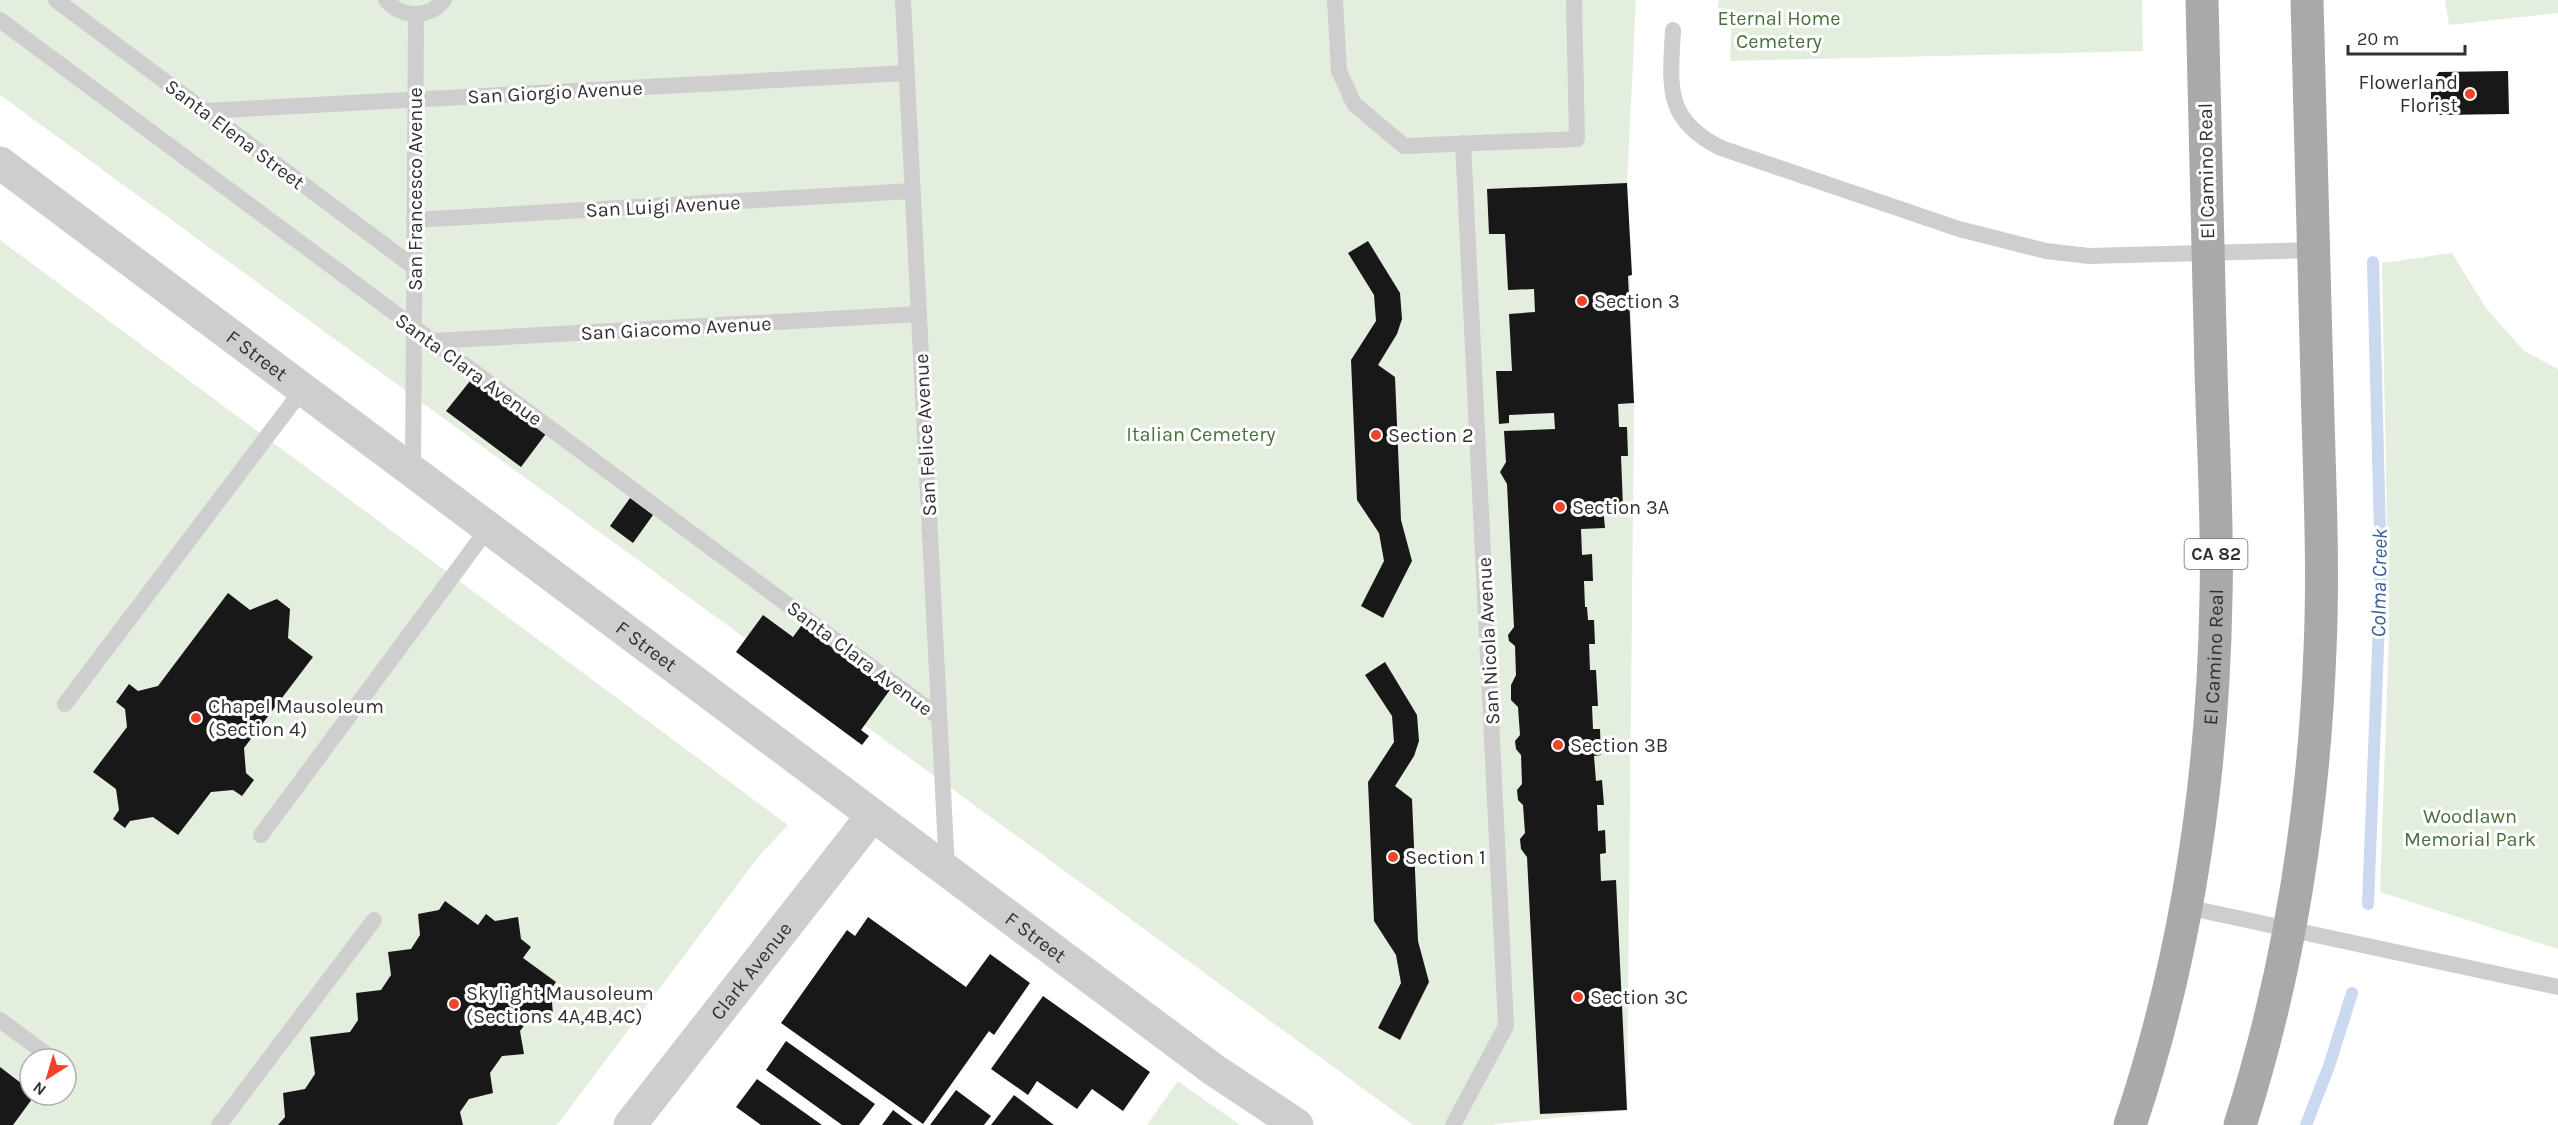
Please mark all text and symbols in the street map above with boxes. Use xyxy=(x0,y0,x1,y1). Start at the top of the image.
park label: Eternal Home Cemetery xyxy=(1718,7,1840,53)
scale bar xyxy=(2348,18,2465,56)
text: 20 m xyxy=(2357,28,2399,50)
place label: Flowerland Florist xyxy=(2358,71,2458,117)
street label: Santa Elena Street xyxy=(161,75,309,195)
street label: San Giorgio Avenue xyxy=(467,76,643,109)
street label: San Francesco Avenue xyxy=(404,87,427,291)
marker: Flowerland Florist xyxy=(2463,87,2477,101)
street label: El Camino Real xyxy=(2194,103,2219,239)
street label: San Luigi Avenue xyxy=(585,191,741,222)
place label: Section 3 xyxy=(1594,290,1680,313)
marker: Section 3 xyxy=(1575,294,1589,308)
street label: Santa Clara Avenue xyxy=(391,308,547,430)
street label: San Giacomo Avenue xyxy=(580,312,772,345)
street label: F Street xyxy=(222,325,292,386)
street label: San Felice Avenue xyxy=(910,353,941,517)
park label: Italian Cemetery xyxy=(1126,423,1276,446)
place label: Section 2 xyxy=(1388,424,1474,447)
marker: Section 2 xyxy=(1369,428,1383,442)
place label: Section 3A xyxy=(1572,496,1669,519)
marker: Section 3A xyxy=(1553,500,1567,514)
water label: Colma Creek xyxy=(2366,528,2392,638)
road number: CA 82 xyxy=(2184,539,2248,569)
street label: San Nicola Avenue xyxy=(1473,556,1504,725)
street label: El Camino Real xyxy=(2199,589,2228,726)
street label: Santa Clara Avenue xyxy=(782,596,937,721)
street label: F Street xyxy=(611,616,682,677)
place label: Chapel Mausoleum (Section 4) xyxy=(208,695,384,741)
marker: Chapel Mausoleum (Section 4) xyxy=(189,711,203,725)
place label: Section 3B xyxy=(1570,734,1668,757)
marker: Section 3B xyxy=(1551,738,1565,752)
park label: Woodlawn Memorial Park xyxy=(2404,805,2536,851)
place label: Section 1 xyxy=(1405,846,1486,869)
marker: Section 1 xyxy=(1386,850,1400,864)
street label: F Street xyxy=(1001,907,1071,968)
street label: Clark Avenue xyxy=(706,917,797,1025)
place label: Skylight Mausoleum (Sections 4A,4B,4C) xyxy=(466,982,654,1028)
place label: Section 3C xyxy=(1590,986,1688,1009)
marker: Section 3C xyxy=(1571,990,1585,1004)
marker: Skylight Mausoleum (Sections 4A,4B,4C) xyxy=(447,997,461,1011)
north arrow xyxy=(18,1047,78,1107)
text: N xyxy=(29,1078,50,1100)

